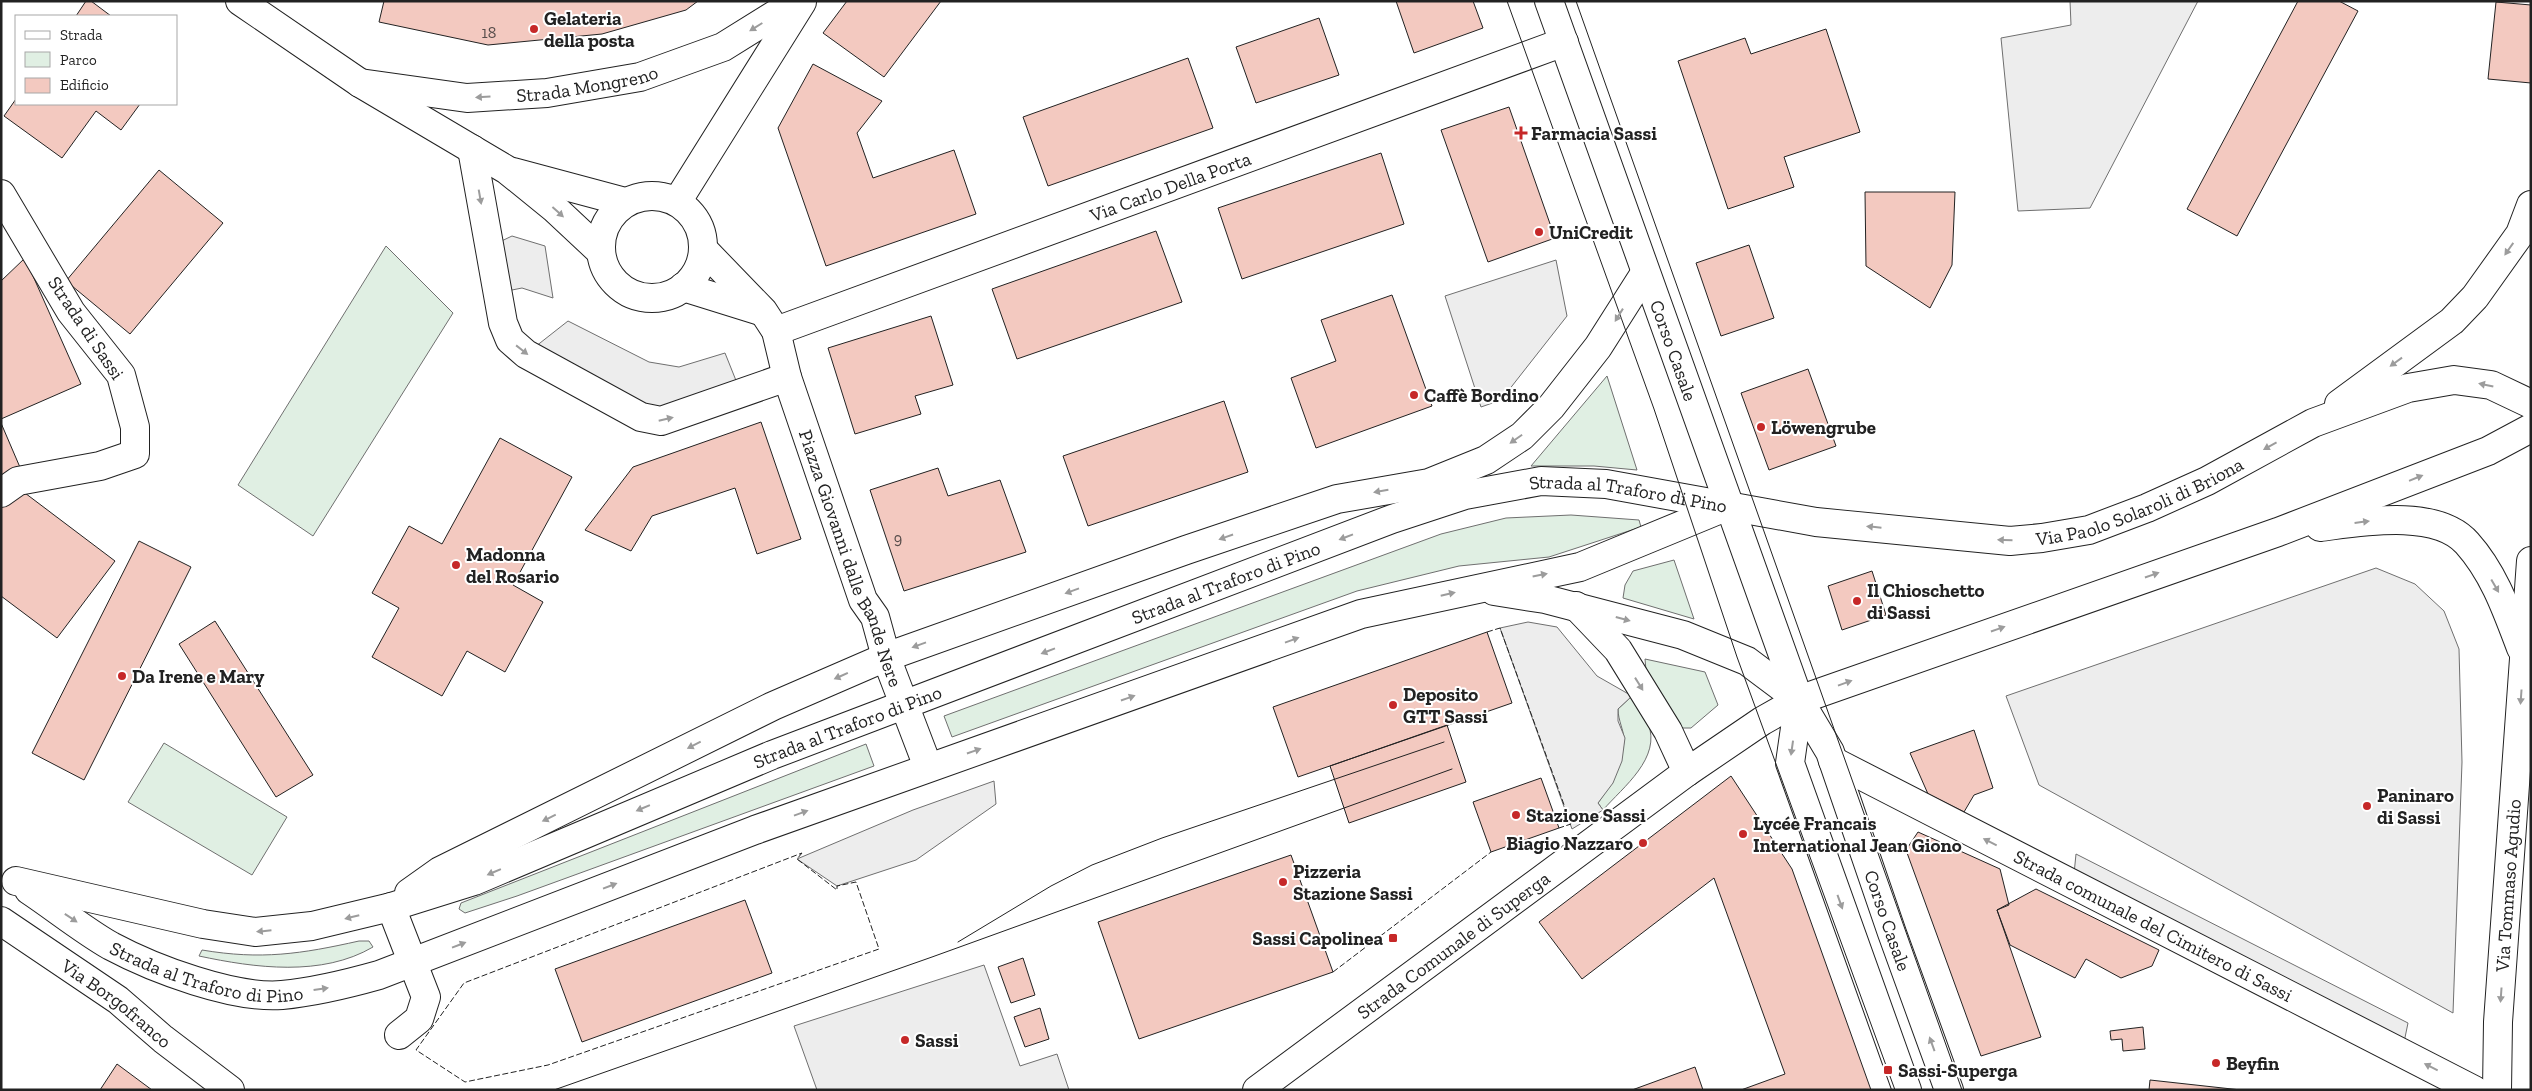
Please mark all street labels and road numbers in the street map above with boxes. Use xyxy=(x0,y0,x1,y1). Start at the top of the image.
street label: Strada Mongreno xyxy=(515,60,661,106)
street label: Via Carlo Della Porta xyxy=(1086,146,1254,227)
street label: Strada di Sassi xyxy=(43,272,129,384)
street label: Corso Casale xyxy=(1645,297,1703,404)
street label: Piazza Giovanni dalle Bande Nere xyxy=(794,427,908,690)
street label: Via Paolo Solaroli di Briona xyxy=(2034,452,2247,550)
street label: Strada al Traforo di Pino xyxy=(1527,469,1729,517)
street label: Strada al Traforo di Pino xyxy=(1128,536,1323,629)
street label: Strada al Traforo di Pino xyxy=(750,680,945,773)
street label: Via Tommaso Agudio xyxy=(2490,798,2525,974)
street label: Strada comunale del Cimitero di Sassi xyxy=(2010,844,2296,1006)
street label: Strada Comunale di Superga xyxy=(1352,866,1554,1024)
street label: Corso Casale xyxy=(1860,867,1916,974)
street label: Strada al Traforo di Pino xyxy=(106,936,305,1007)
street label: Via Borgofranco xyxy=(56,953,176,1053)

